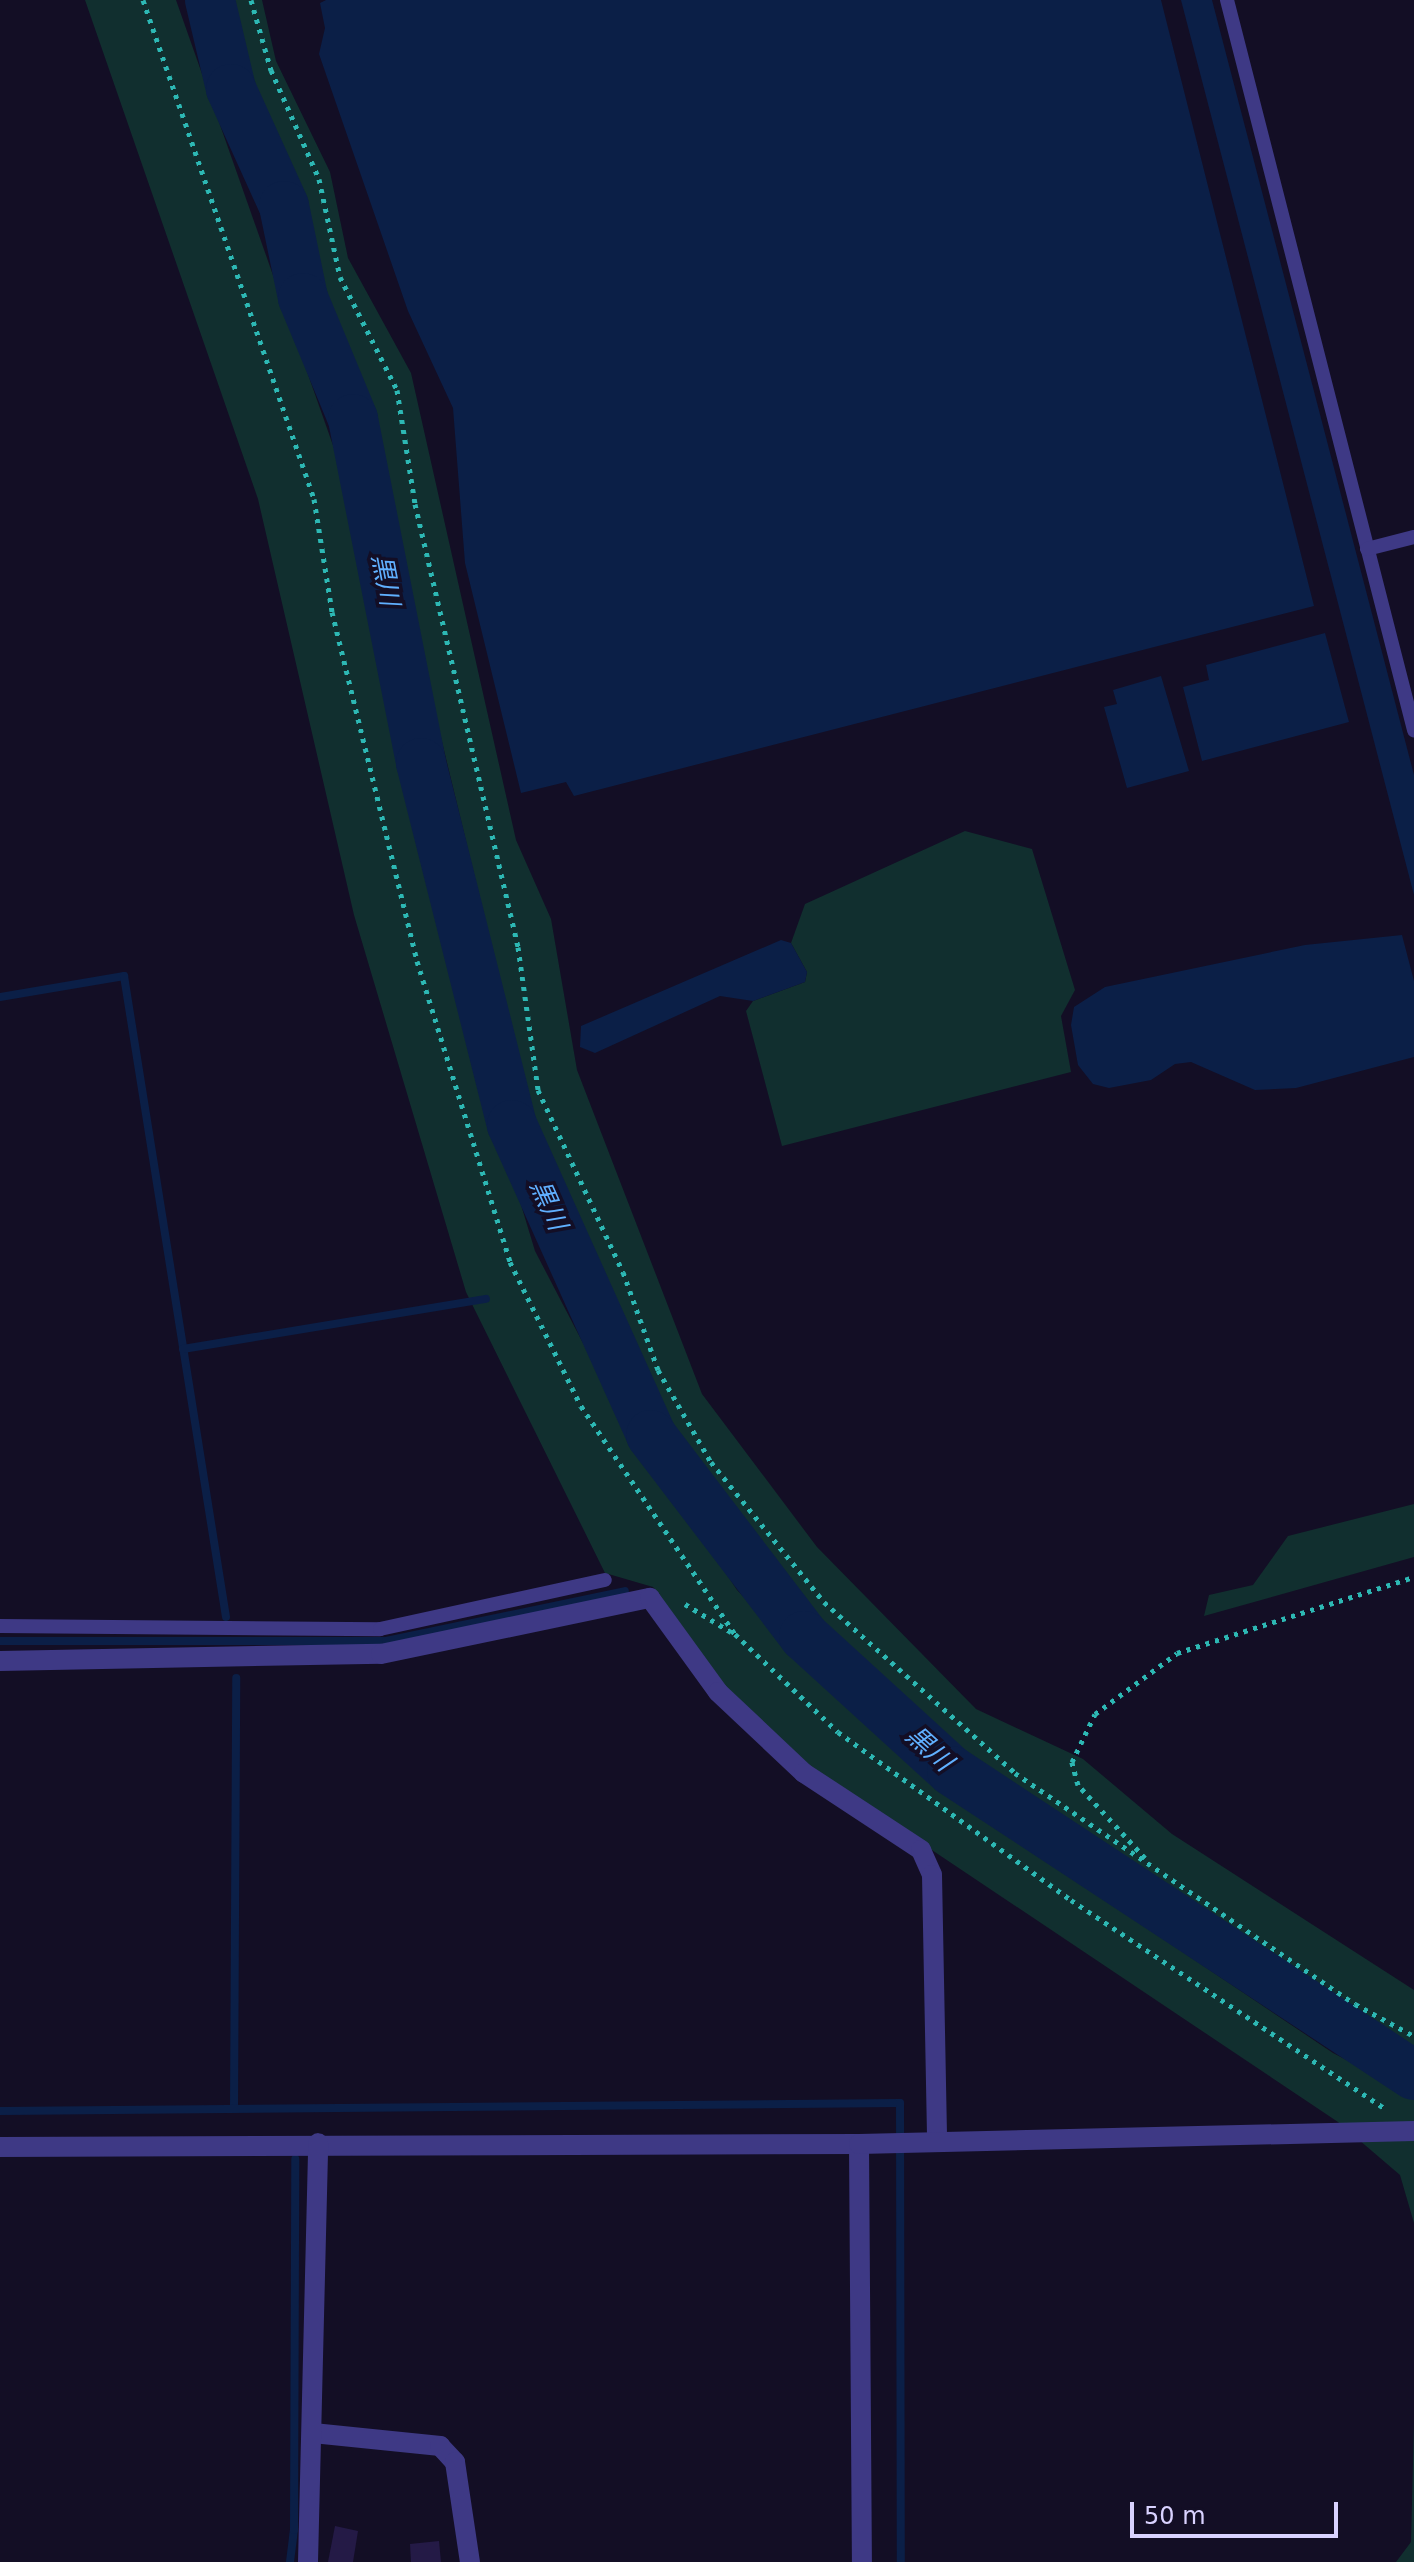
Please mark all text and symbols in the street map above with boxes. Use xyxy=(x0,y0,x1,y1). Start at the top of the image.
water label: 黒川 xyxy=(365,552,405,608)
water label: 黒川 xyxy=(523,1175,573,1235)
water label: 黒川 xyxy=(899,1720,959,1778)
scale bar xyxy=(1134,2486,1342,2536)
text: 50 m xyxy=(1144,2502,1206,2530)

